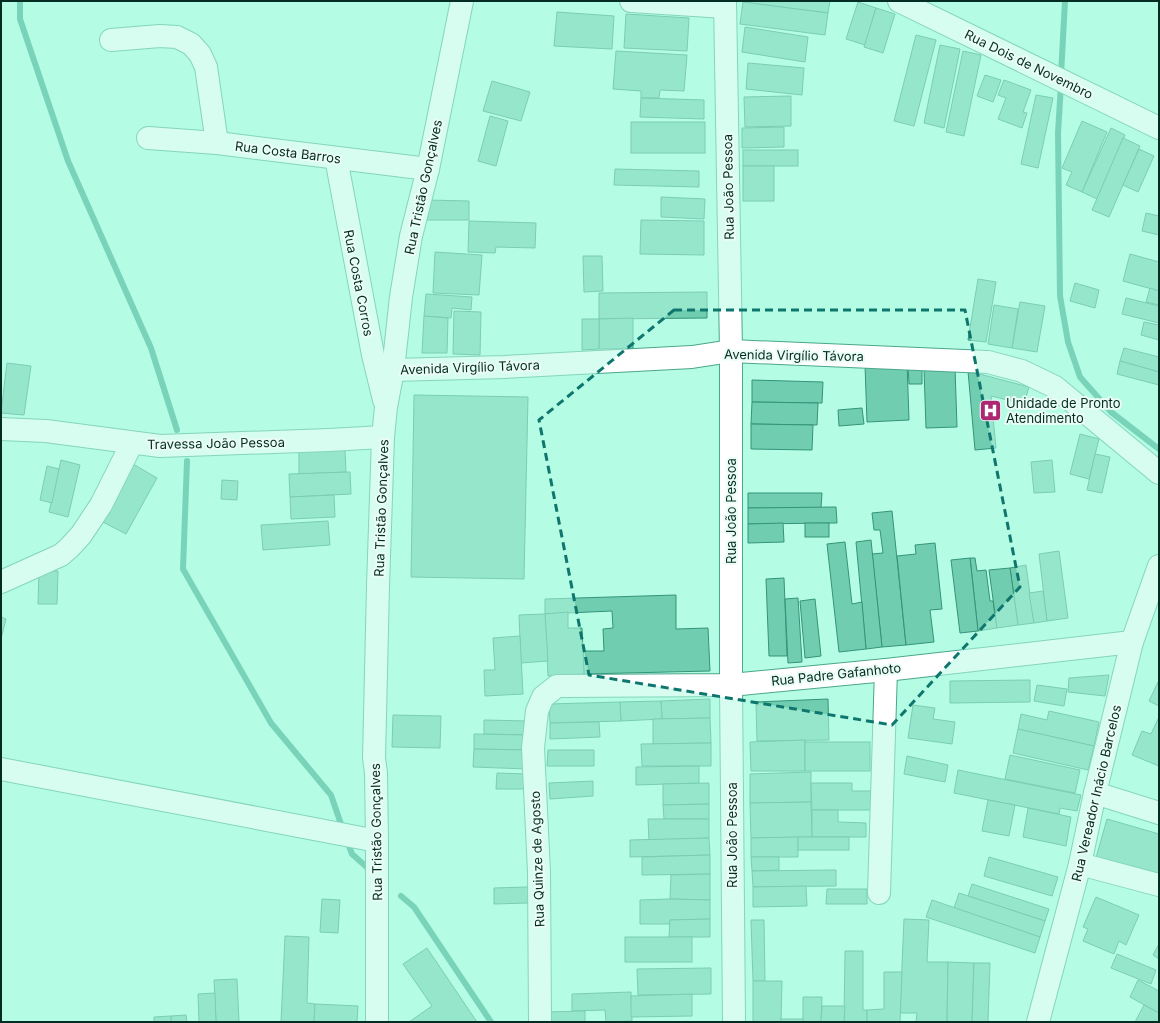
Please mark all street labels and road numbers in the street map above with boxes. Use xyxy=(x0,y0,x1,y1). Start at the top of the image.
street label: Rua Dois de Novembro xyxy=(962,26,1096,102)
street label: Rua Tristão Gonçalves xyxy=(401,118,445,256)
street label: Rua João Pessoa xyxy=(719,134,737,240)
street label: Rua Costa Barros xyxy=(234,138,342,166)
street label: Rua Costa Corros xyxy=(341,228,377,338)
street label: Avenida Virgílio Távora xyxy=(724,346,864,364)
street label: Avenida Virgílio Távora xyxy=(400,357,540,377)
street label: Travessa João Pessoa xyxy=(147,434,285,452)
street label: Rua Tristão Gonçalves xyxy=(371,439,391,577)
street label: Rua João Pessoa xyxy=(723,458,739,564)
street label: Rua Padre Gafanhoto xyxy=(770,659,902,689)
street label: Rua Vereador Inácio Barcelos xyxy=(1068,703,1124,883)
street label: Rua Tristão Gonçalves xyxy=(367,763,385,901)
street label: Rua João Pessoa xyxy=(724,782,740,888)
street label: Rua Quinze de Agosto xyxy=(527,790,547,927)

